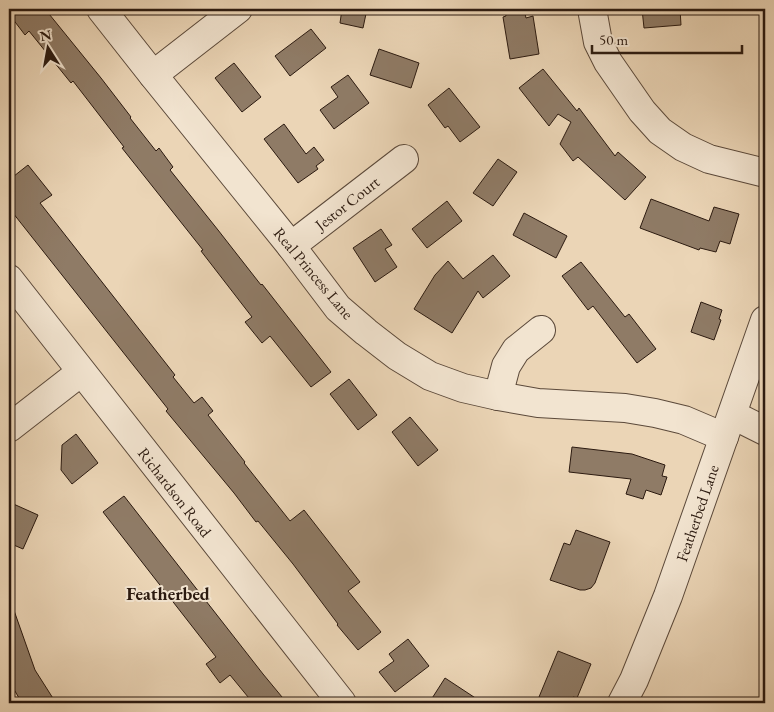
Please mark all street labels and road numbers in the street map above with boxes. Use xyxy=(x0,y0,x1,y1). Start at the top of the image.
street label: Jestor Court xyxy=(309,172,384,236)
street label: Real Princess Lane xyxy=(269,223,358,324)
street label: Richardson Road xyxy=(133,443,217,542)
street label: Featherbed Lane xyxy=(671,462,724,564)

